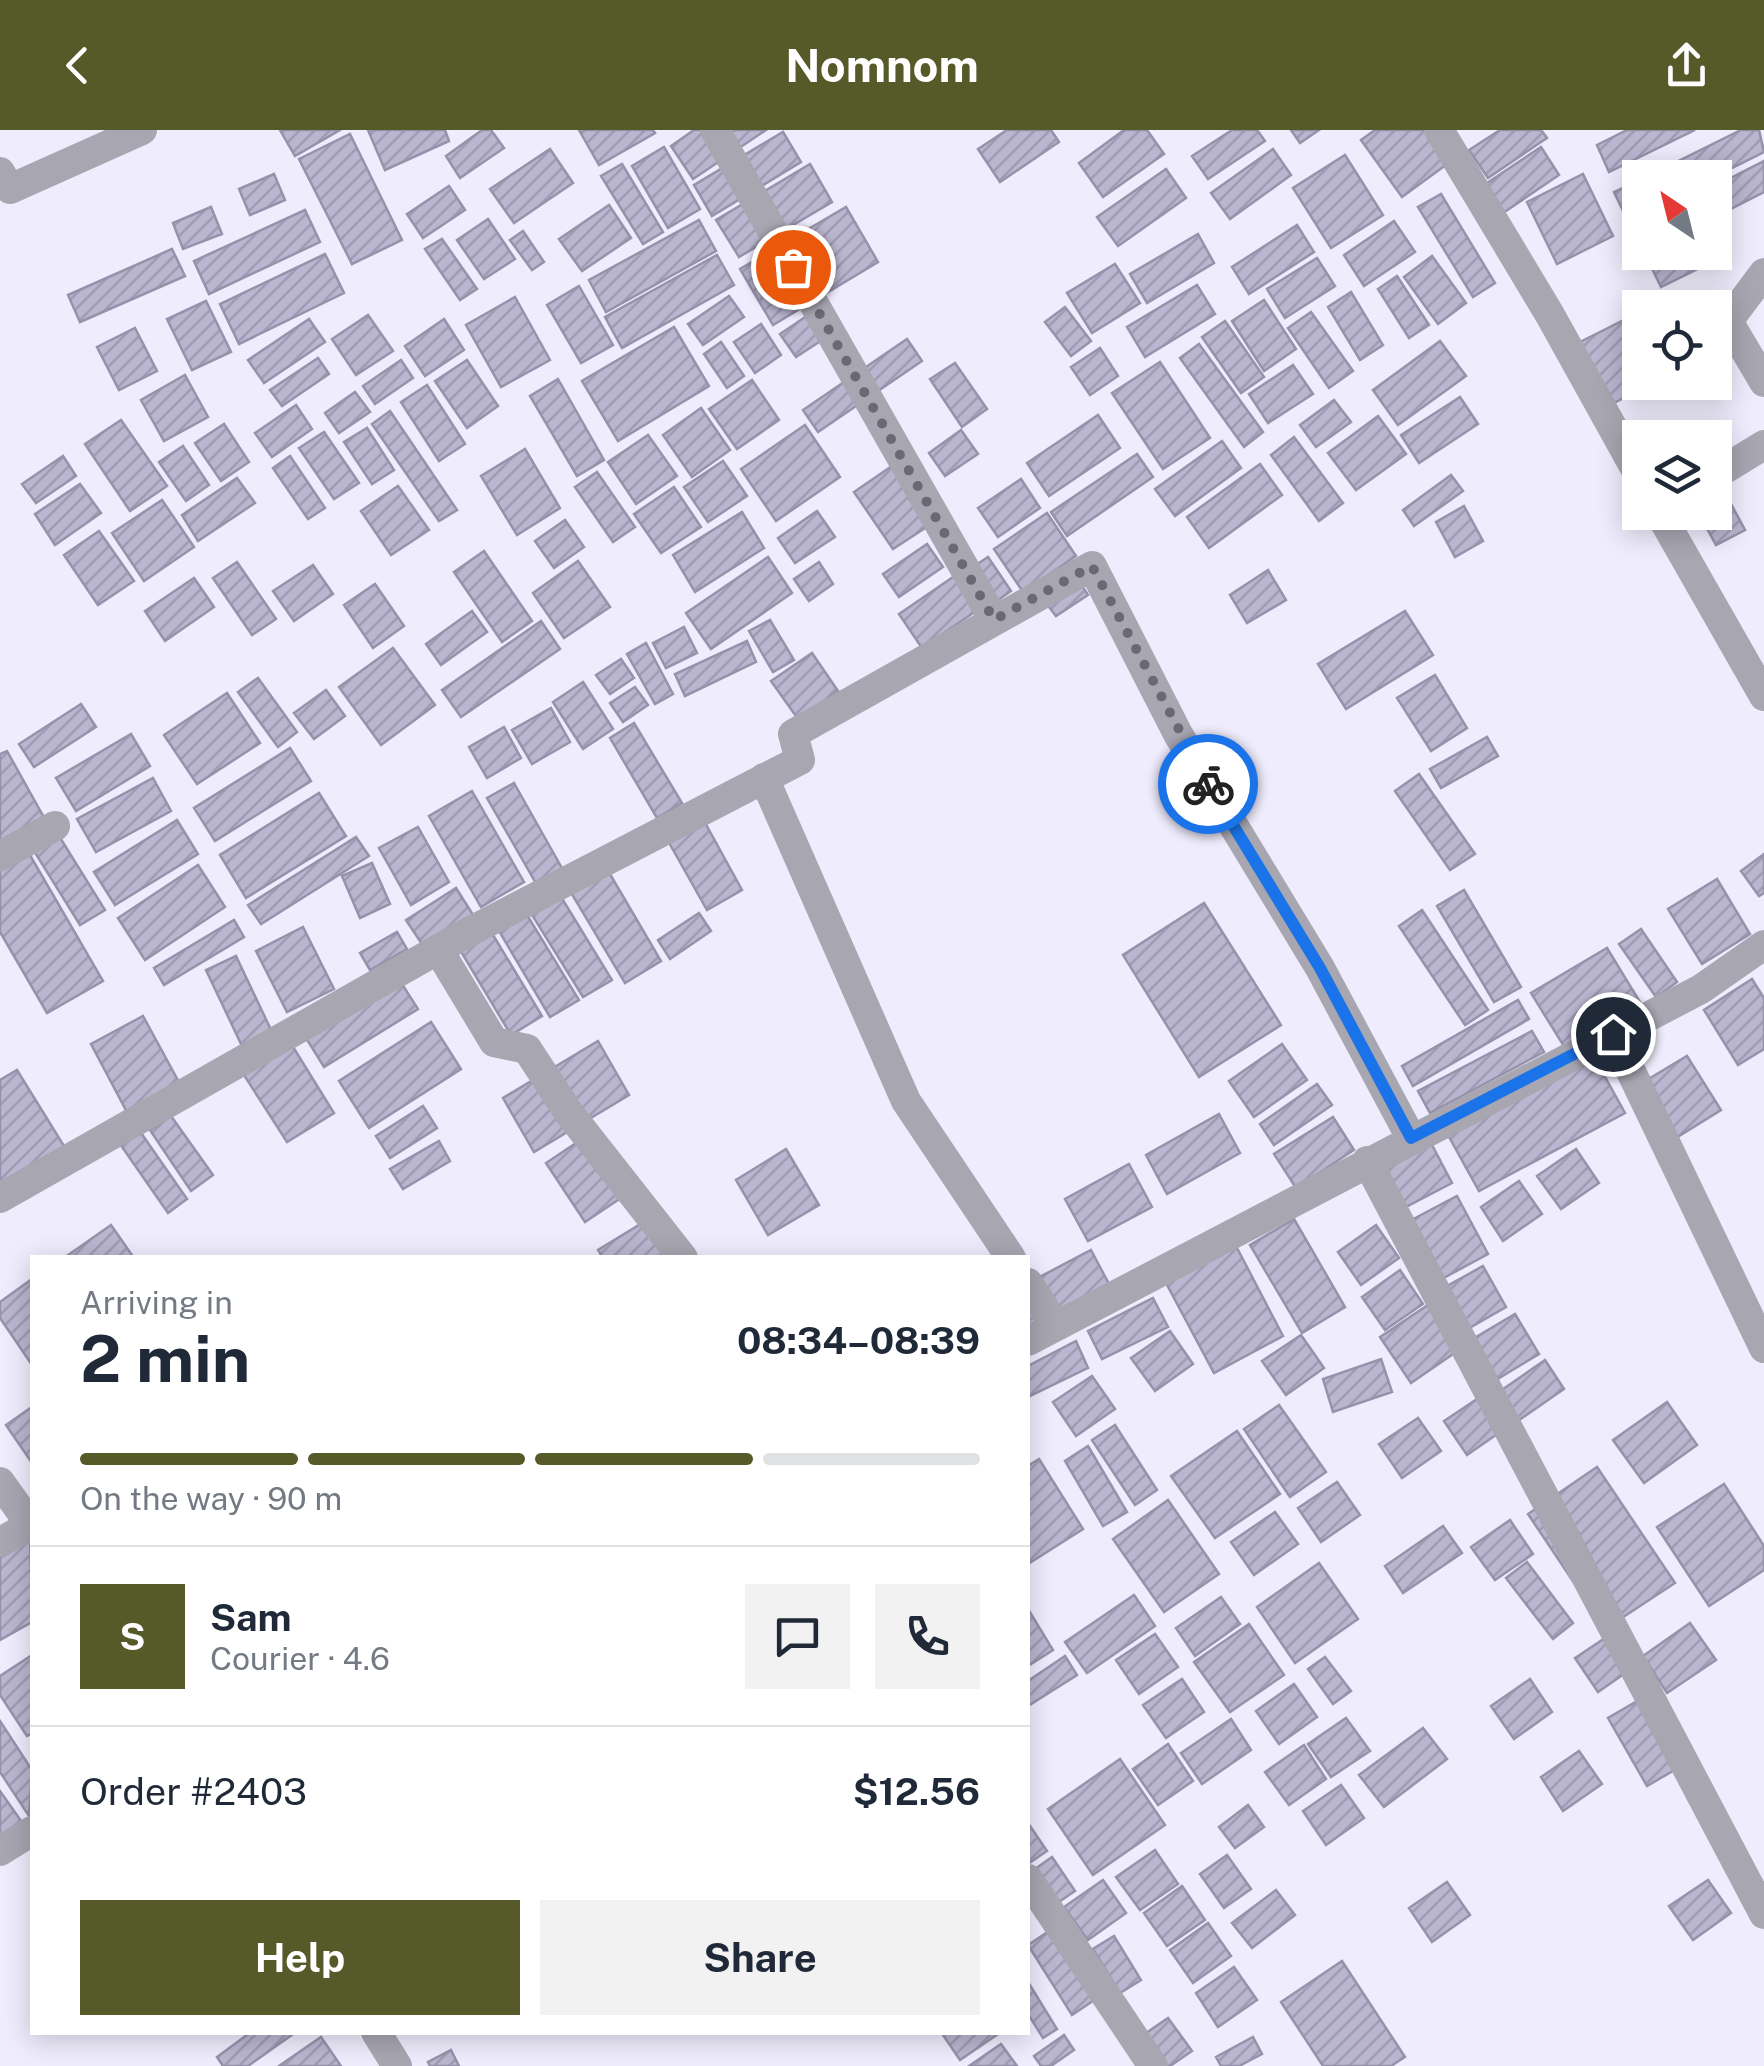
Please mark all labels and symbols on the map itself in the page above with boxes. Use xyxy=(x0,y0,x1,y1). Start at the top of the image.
north arrow xyxy=(1622,160,1732,270)
pin xyxy=(751,225,836,310)
courier xyxy=(1158,734,1258,834)
pin xyxy=(1571,992,1656,1077)

